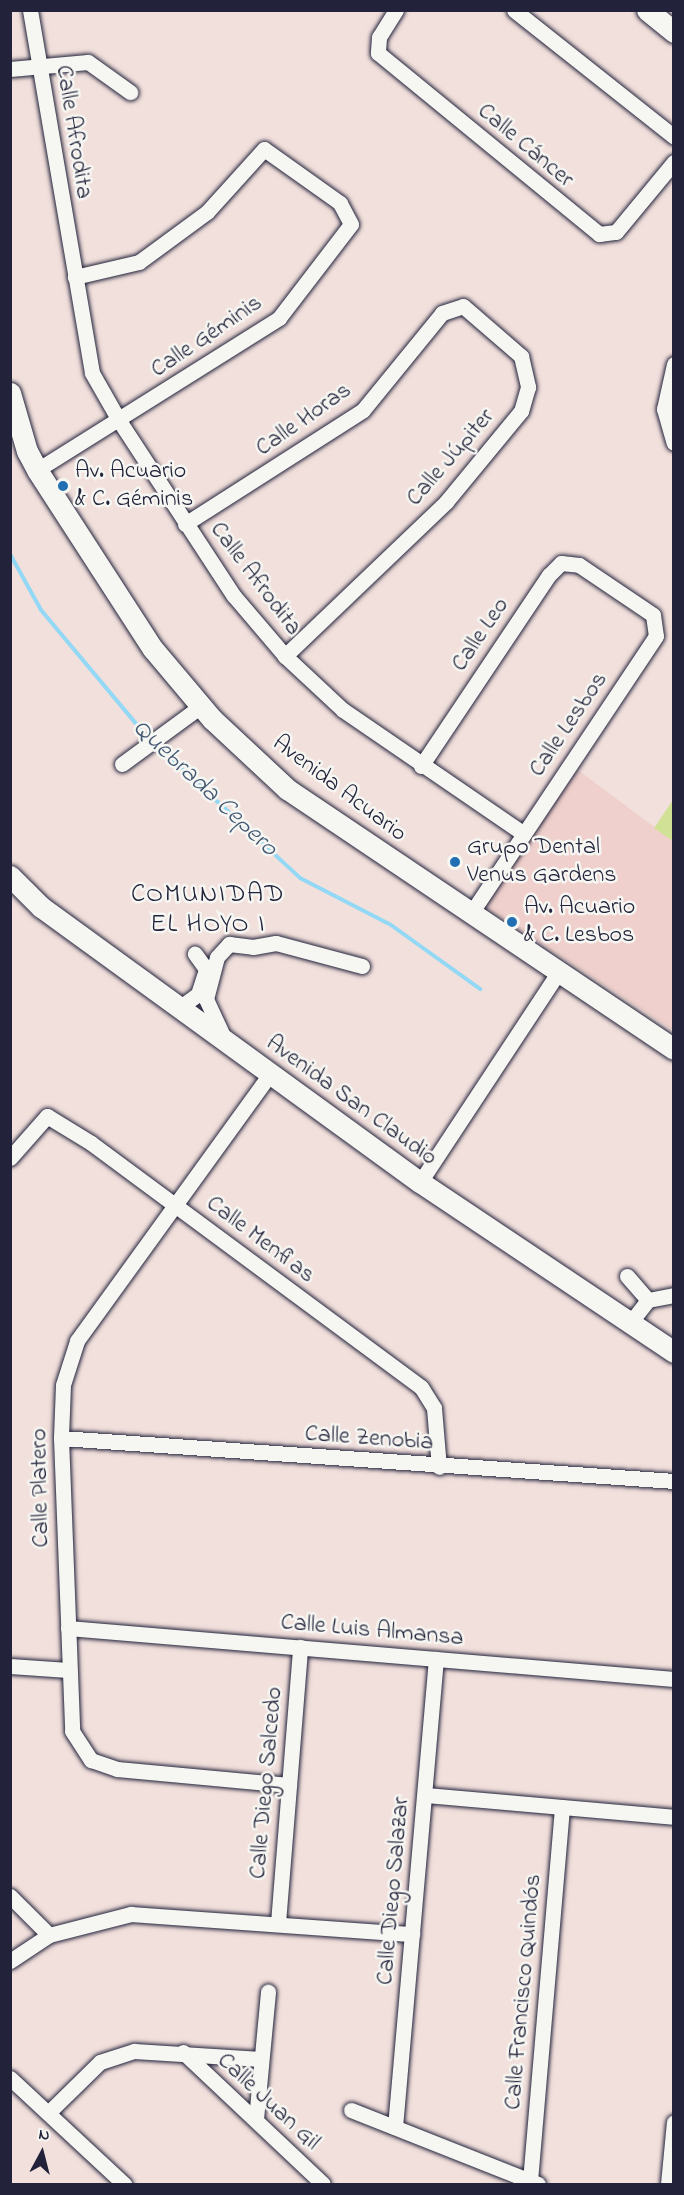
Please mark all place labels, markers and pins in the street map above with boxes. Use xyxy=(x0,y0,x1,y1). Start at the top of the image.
place label: Av. Acuario & C. Géminis xyxy=(75,458,193,514)
marker: Av. Acuario & C. Géminis xyxy=(56,479,70,493)
place label: Grupo Dental Venus Gardens xyxy=(467,834,616,890)
marker: Grupo Dental Venus Gardens xyxy=(448,855,462,869)
place label: Av. Acuario & C. Lesbos xyxy=(524,894,635,950)
marker: Av. Acuario & C. Lesbos xyxy=(505,915,519,929)

